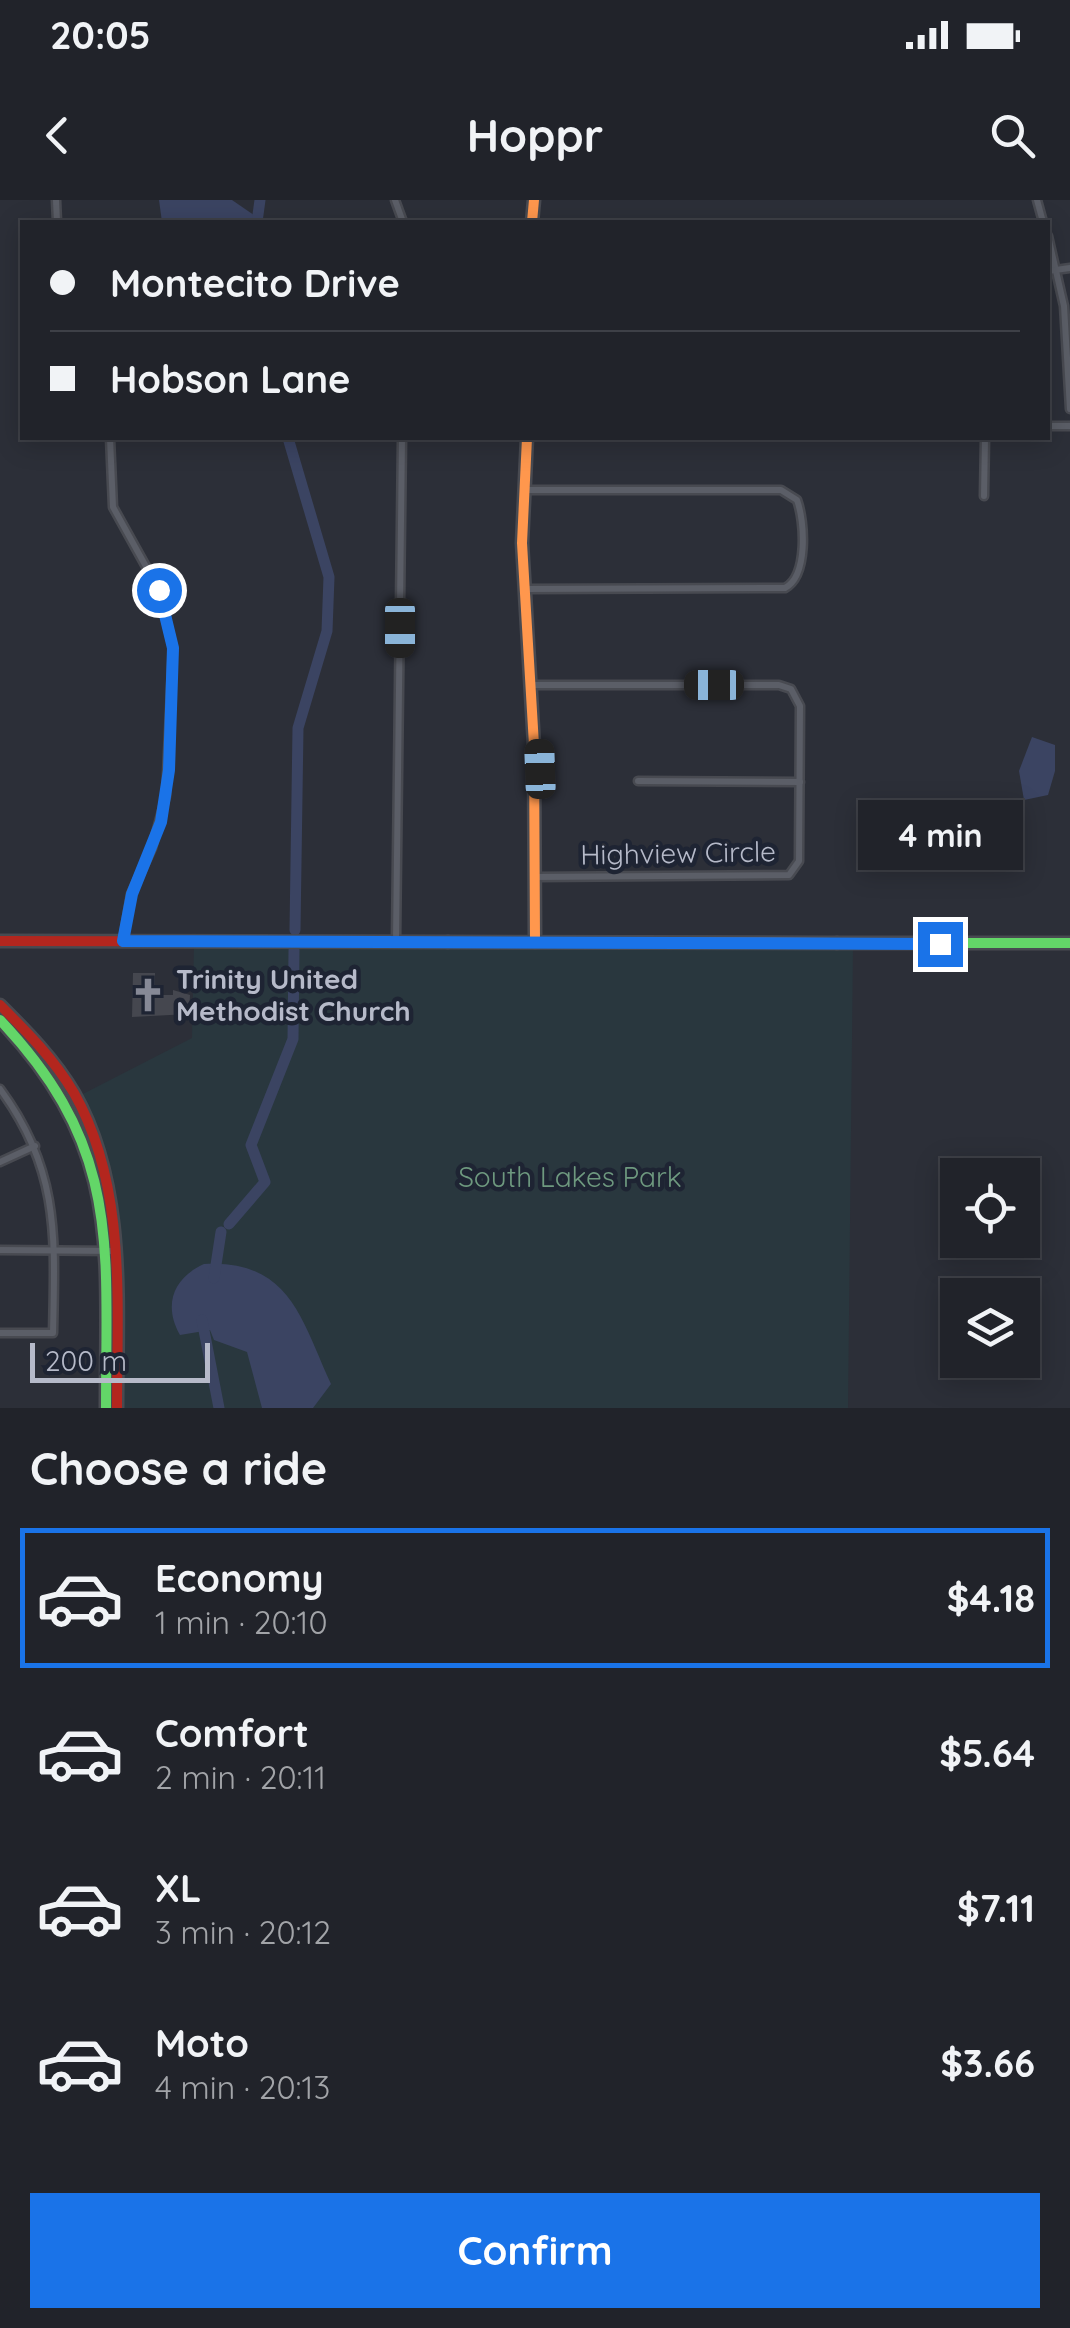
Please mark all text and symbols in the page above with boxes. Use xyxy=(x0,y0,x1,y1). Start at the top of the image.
text: 20:05 xyxy=(50,11,151,59)
text: Hoppr xyxy=(467,107,603,163)
icon: back xyxy=(30,108,85,163)
icon: search xyxy=(985,108,1040,163)
text: Montecito Drive xyxy=(110,259,400,307)
text: Hobson Lane xyxy=(110,355,351,403)
route start xyxy=(137,568,182,613)
car xyxy=(385,598,415,658)
car xyxy=(684,670,744,700)
car xyxy=(524,738,556,800)
callout: 4 min xyxy=(858,799,1022,869)
text: 4 min xyxy=(899,815,982,855)
street label: Highview Circle xyxy=(580,833,776,872)
route end xyxy=(918,922,963,967)
place label: Trinity United Methodist Church xyxy=(176,961,411,1028)
church icon: Trinity United Methodist Church xyxy=(129,976,167,1014)
map controls xyxy=(940,1158,1040,1378)
button: locate xyxy=(940,1158,1040,1258)
park label: South Lakes Park xyxy=(458,1159,682,1194)
button: layers xyxy=(940,1278,1040,1378)
scale bar xyxy=(30,1338,210,1382)
text: 200 m xyxy=(45,1343,127,1378)
text: Choose a ride xyxy=(30,1440,327,1496)
icon: car xyxy=(35,1553,125,1643)
text: Economy xyxy=(155,1554,324,1602)
text: $4.18 xyxy=(947,1574,1035,1622)
text: 1 min · 20:10 xyxy=(155,1602,327,1642)
icon: car xyxy=(35,1708,125,1798)
text: Comfort xyxy=(155,1709,309,1757)
text: $5.64 xyxy=(939,1729,1035,1777)
text: 2 min · 20:11 xyxy=(155,1757,326,1797)
icon: car xyxy=(35,1863,125,1953)
text: XL xyxy=(155,1864,201,1912)
text: $7.11 xyxy=(957,1884,1035,1932)
text: 3 min · 20:12 xyxy=(155,1912,331,1952)
icon: car xyxy=(35,2018,125,2108)
text: Moto xyxy=(155,2019,249,2067)
text: $3.66 xyxy=(940,2039,1035,2087)
text: 4 min · 20:13 xyxy=(155,2067,330,2107)
button: Confirm xyxy=(30,2193,1040,2308)

